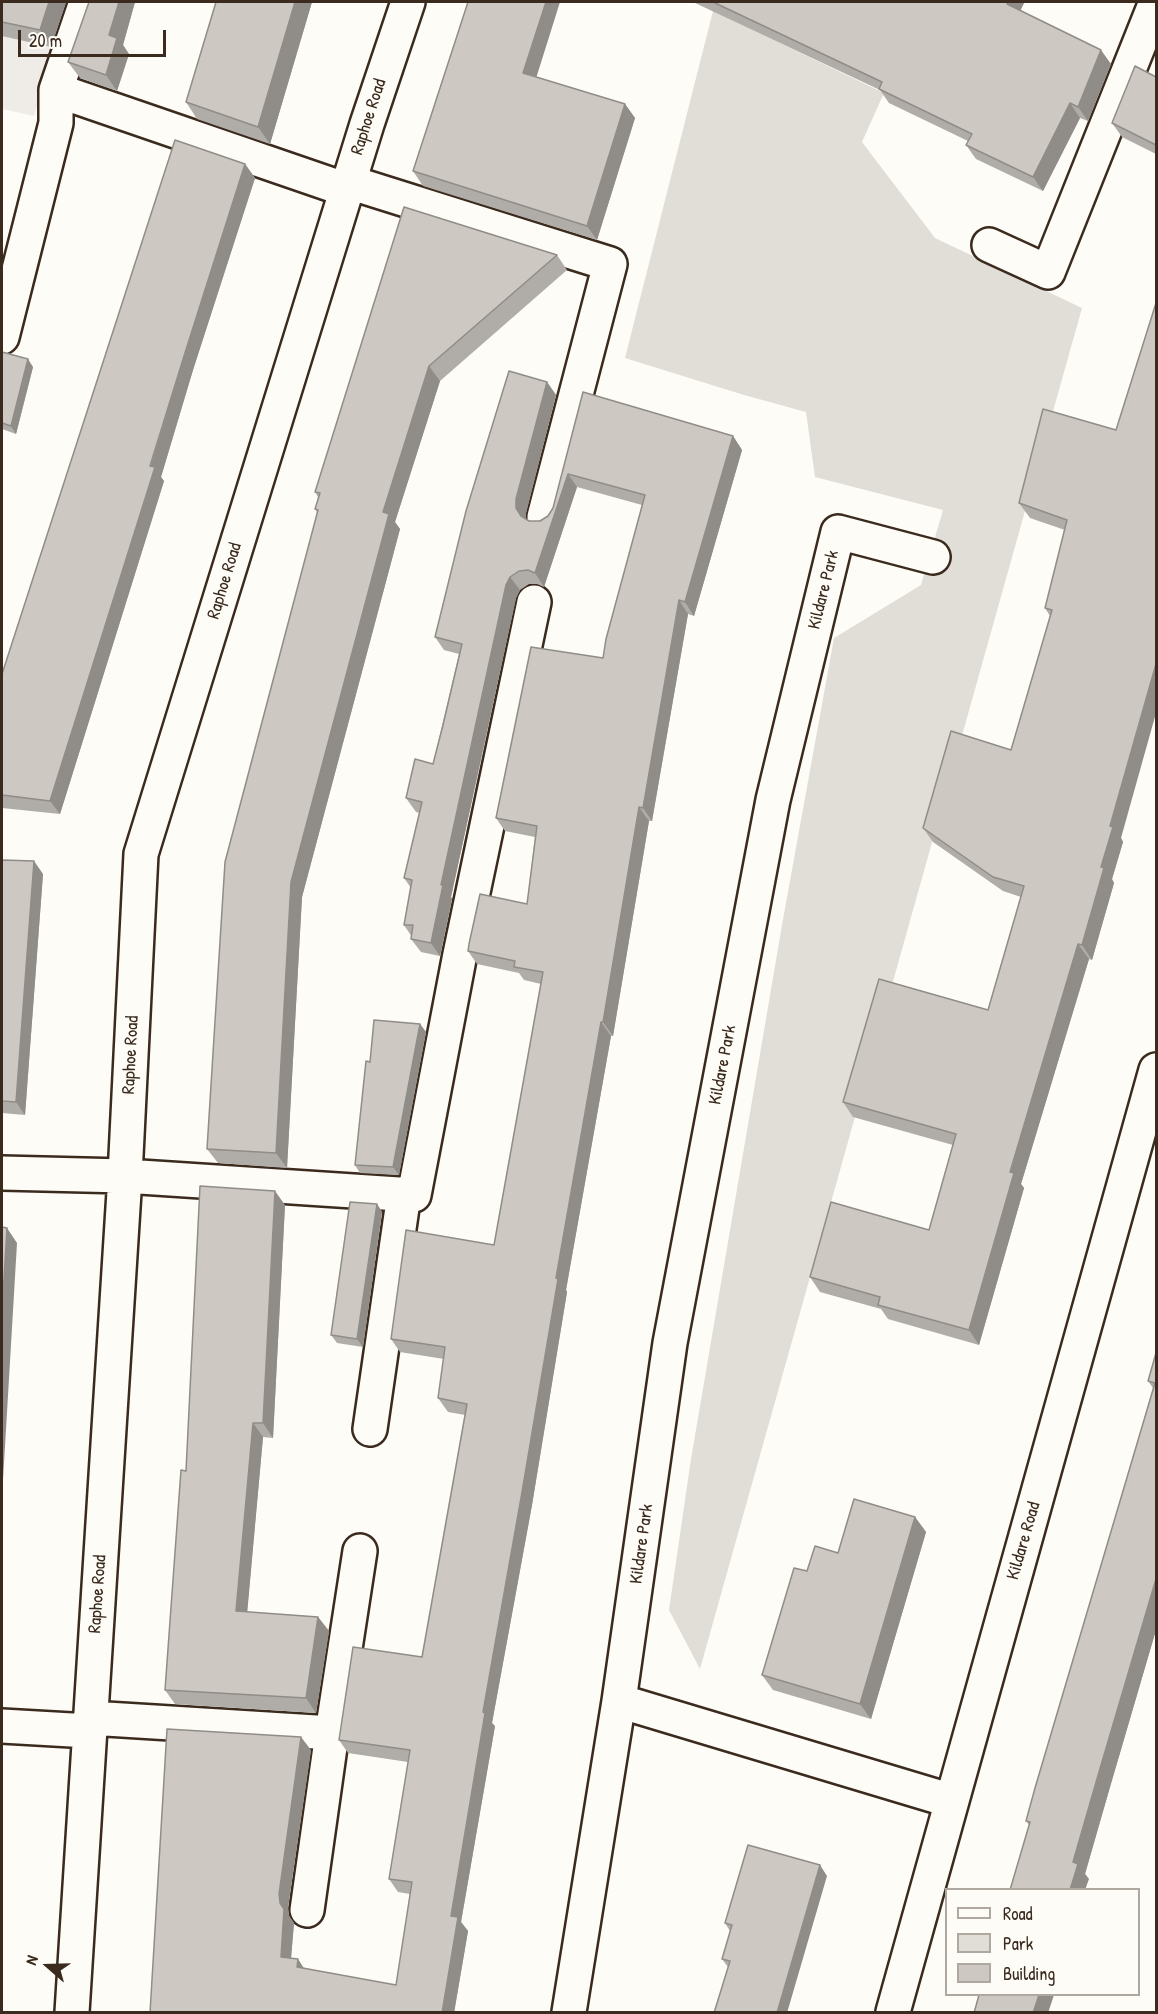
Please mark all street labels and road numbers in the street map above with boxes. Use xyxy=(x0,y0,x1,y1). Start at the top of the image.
street label: Raphoe Road xyxy=(347,76,391,158)
street label: Raphoe Road xyxy=(203,540,247,622)
street label: Kildare Park xyxy=(804,548,844,632)
street label: Raphoe Road xyxy=(118,1015,144,1095)
street label: Kildare Park xyxy=(705,1023,741,1107)
street label: Kildare Road xyxy=(1003,1500,1045,1582)
street label: Kildare Park xyxy=(626,1503,658,1585)
street label: Raphoe Road xyxy=(84,1554,112,1634)

